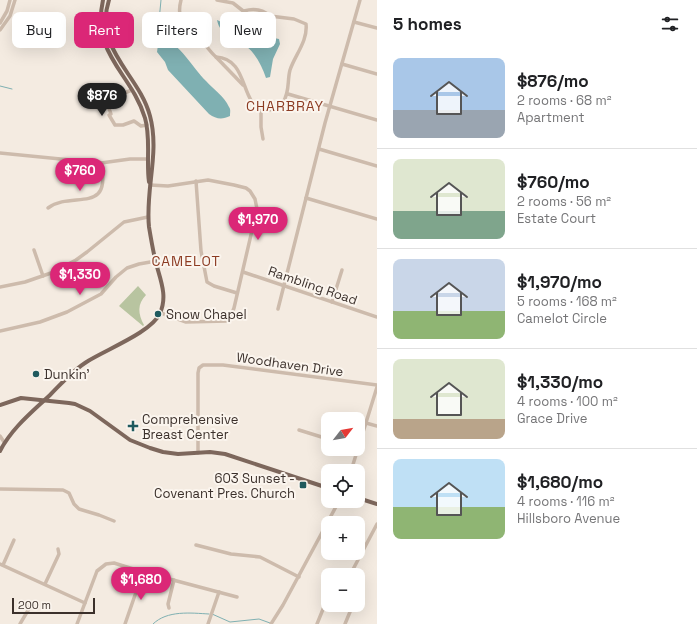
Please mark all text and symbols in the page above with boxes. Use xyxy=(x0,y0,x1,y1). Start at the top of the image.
chip: Buy xyxy=(12,12,66,48)
chip: Rent xyxy=(74,12,134,48)
chip: Filters xyxy=(142,12,212,48)
chip: New xyxy=(220,12,276,48)
text: 5 homes xyxy=(393,13,462,35)
icon: filters xyxy=(659,13,681,35)
text: $876/mo xyxy=(517,70,589,92)
icon: home xyxy=(425,74,473,122)
pin: $876 xyxy=(78,83,126,117)
text: $876 xyxy=(87,87,117,104)
text: 2 rooms · 68 m² xyxy=(517,92,611,109)
district label: CHARBRAY xyxy=(246,97,324,115)
text: Apartment xyxy=(517,109,585,126)
pin: $760 xyxy=(56,158,104,192)
text: $760 xyxy=(64,162,96,179)
text: $760/mo xyxy=(517,171,590,193)
icon: home xyxy=(425,175,473,223)
text: 2 rooms · 56 m² xyxy=(517,193,611,210)
pin: $1,970 xyxy=(225,207,291,241)
text: Estate Court xyxy=(517,210,596,227)
text: $1,970 xyxy=(238,211,278,228)
district label: CAMELOT xyxy=(151,252,221,270)
pin: $1,330 xyxy=(47,262,113,296)
street label: Rambling Road xyxy=(266,262,360,309)
text: $1,330 xyxy=(59,266,101,283)
text: $1,970/mo xyxy=(517,271,602,293)
icon: home xyxy=(425,275,473,323)
text: 5 rooms · 168 m² xyxy=(517,293,617,310)
place label: Snow Chapel xyxy=(166,306,247,323)
marker: Snow Chapel xyxy=(153,309,163,319)
text: Camelot Circle xyxy=(517,310,607,327)
street label: Woodhaven Drive xyxy=(235,349,344,380)
place label: Dunkin' xyxy=(44,366,90,383)
marker: Dunkin' xyxy=(31,369,41,379)
text: $1,330/mo xyxy=(517,371,603,393)
icon: home xyxy=(425,375,473,423)
text: 4 rooms · 100 m² xyxy=(517,393,618,410)
text: Grace Drive xyxy=(517,410,588,427)
place label: Comprehensive Breast Center xyxy=(142,411,238,443)
north arrow xyxy=(321,412,365,456)
map controls xyxy=(321,412,365,612)
marker: Comprehensive Breast Center xyxy=(127,420,139,432)
button: locate xyxy=(321,464,365,508)
place label: 603 Sunset - Covenant Pres. Church xyxy=(154,470,295,502)
text: $1,680/mo xyxy=(517,471,603,493)
icon: home xyxy=(425,475,473,523)
marker: 603 Sunset - Covenant Pres. Church xyxy=(298,480,308,490)
text: 4 rooms · 116 m² xyxy=(517,493,614,510)
text: Hillsboro Avenue xyxy=(517,510,620,527)
button: + xyxy=(321,516,365,560)
pin: $1,680 xyxy=(108,567,174,601)
button: − xyxy=(321,568,365,612)
text: $1,680 xyxy=(120,571,162,588)
scale bar xyxy=(12,596,95,615)
text: 200 m xyxy=(18,598,51,612)

